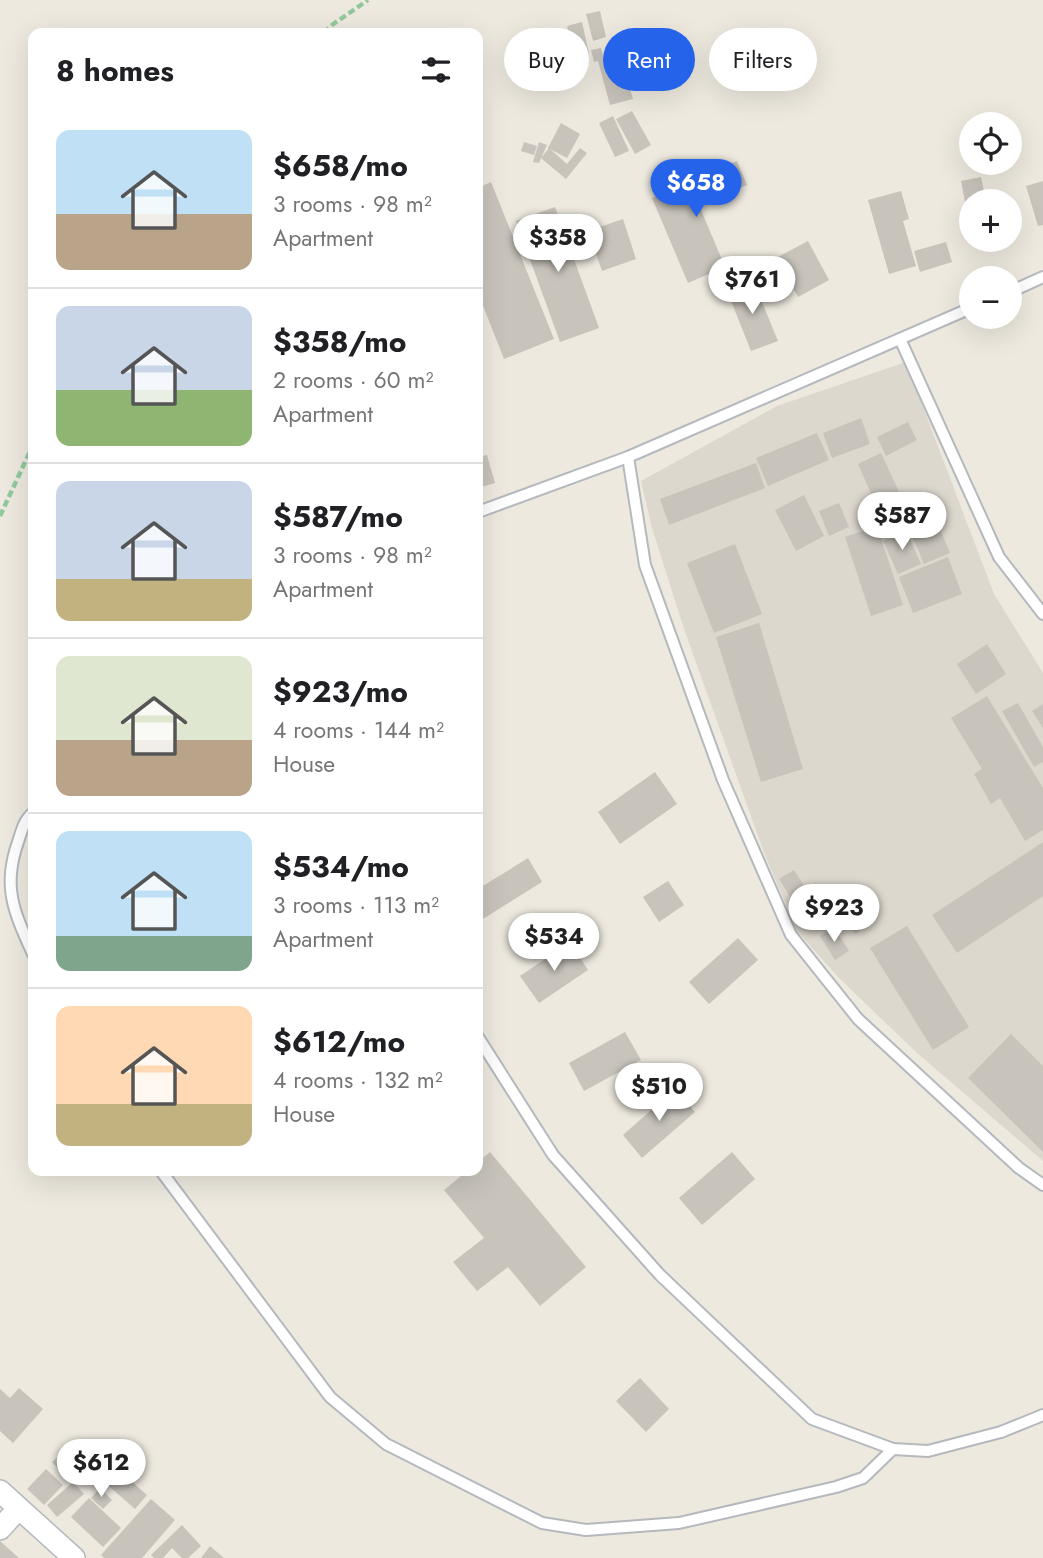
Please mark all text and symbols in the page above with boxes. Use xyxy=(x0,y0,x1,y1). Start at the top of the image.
chip: Buy xyxy=(504,28,589,91)
chip: Rent xyxy=(603,28,695,91)
chip: Filters xyxy=(709,28,817,91)
text: 8 homes xyxy=(56,49,174,92)
icon: filters xyxy=(417,51,455,89)
map controls xyxy=(959,112,1022,329)
button: locate xyxy=(959,112,1022,175)
text: $658/mo xyxy=(273,144,408,187)
icon: home xyxy=(112,158,196,242)
pin: $658 xyxy=(655,160,737,219)
text: $658 xyxy=(667,165,725,199)
text: 3 rooms · 98 m² xyxy=(273,187,432,221)
button: + xyxy=(959,189,1022,252)
pin: $358 xyxy=(517,215,599,274)
text: $358 xyxy=(529,220,587,254)
text: Apartment xyxy=(273,221,373,255)
pin: $761 xyxy=(711,256,793,316)
text: $761 xyxy=(724,262,780,296)
button: − xyxy=(959,266,1022,329)
text: $358/mo xyxy=(273,320,406,363)
icon: home xyxy=(112,334,196,418)
text: 2 rooms · 60 m² xyxy=(273,363,433,397)
text: Apartment xyxy=(273,397,373,431)
pin: $587 xyxy=(861,492,943,552)
text: $587/mo xyxy=(273,495,403,538)
text: $587 xyxy=(873,498,931,532)
icon: home xyxy=(112,509,196,593)
text: 3 rooms · 98 m² xyxy=(273,538,432,572)
text: Apartment xyxy=(273,572,373,606)
text: $923/mo xyxy=(273,670,408,713)
icon: home xyxy=(112,684,196,768)
text: 4 rooms · 144 m² xyxy=(273,713,444,747)
text: House xyxy=(273,747,335,781)
text: $534/mo xyxy=(273,845,409,888)
icon: home xyxy=(112,859,196,943)
pin: $923 xyxy=(793,884,875,944)
text: 3 rooms · 113 m² xyxy=(273,888,439,922)
text: $923 xyxy=(804,890,864,924)
pin: $534 xyxy=(513,914,595,973)
text: $534 xyxy=(524,919,584,953)
text: Apartment xyxy=(273,922,373,956)
text: $612/mo xyxy=(273,1020,405,1063)
icon: home xyxy=(112,1034,196,1118)
text: 4 rooms · 132 m² xyxy=(273,1063,443,1097)
pin: $510 xyxy=(618,1064,700,1123)
text: $510 xyxy=(631,1069,687,1103)
text: House xyxy=(273,1097,335,1131)
pin: $612 xyxy=(60,1440,142,1499)
text: $612 xyxy=(73,1445,129,1479)

